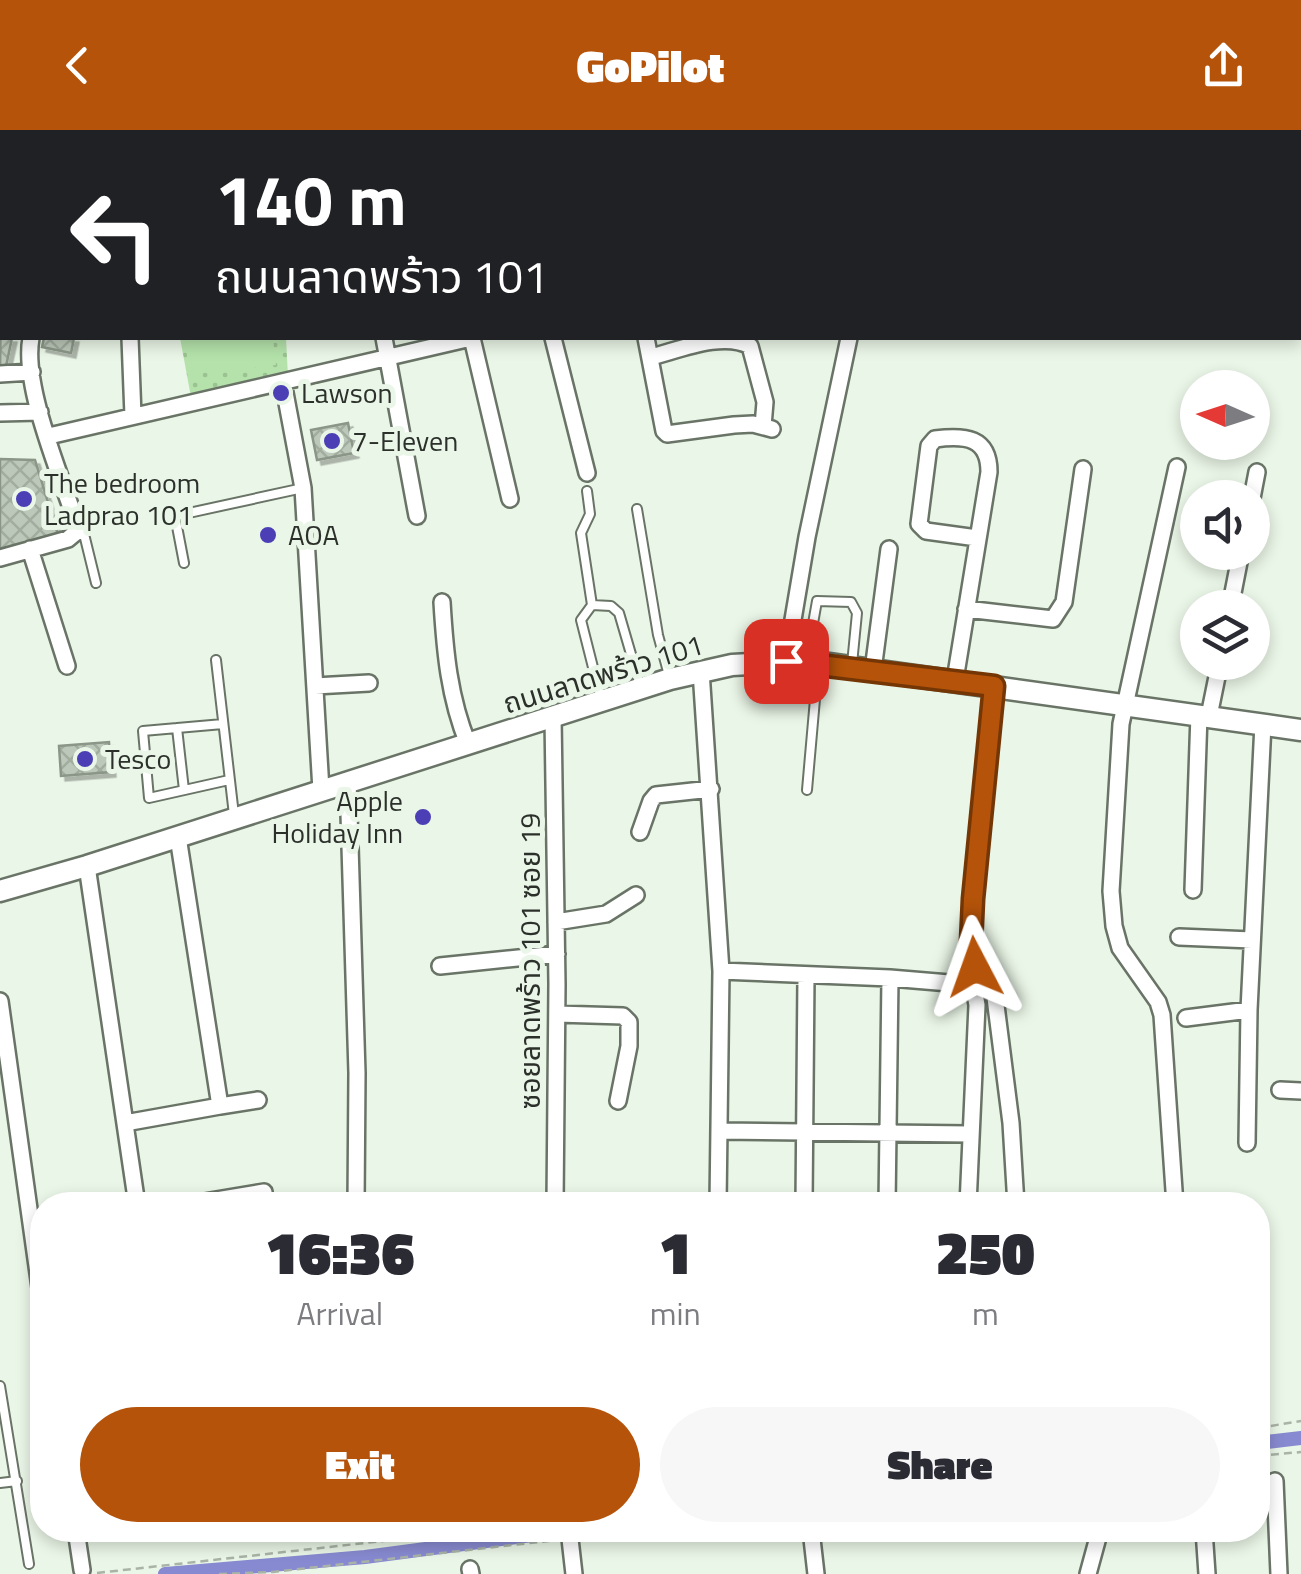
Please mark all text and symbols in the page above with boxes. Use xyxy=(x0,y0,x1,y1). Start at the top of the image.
text: GoPilot xyxy=(576,31,725,99)
icon: back xyxy=(50,38,105,93)
icon: share xyxy=(1196,38,1251,93)
text: 140 m xyxy=(215,146,407,252)
icon: left xyxy=(50,170,180,300)
text: ถนนลาดพร้าว 101 xyxy=(215,242,548,310)
north arrow xyxy=(1180,370,1270,460)
map controls xyxy=(1180,370,1270,680)
place label: Lawson xyxy=(301,371,393,414)
marker: Lawson xyxy=(270,382,292,404)
place label: 7-Eleven xyxy=(352,419,458,462)
marker: 7-Eleven xyxy=(321,430,343,452)
place label: The bedroom Ladprao 101 xyxy=(44,461,200,536)
button: sound xyxy=(1180,480,1270,570)
marker: The bedroom Ladprao 101 xyxy=(13,488,35,510)
place label: AOA xyxy=(288,513,339,556)
marker: AOA xyxy=(257,524,279,546)
button: layers xyxy=(1180,590,1270,680)
pin xyxy=(744,619,829,704)
street label: ถนนลาดพร้าว 101 xyxy=(497,623,708,724)
icon: arrive xyxy=(759,634,814,689)
place label: Tesco xyxy=(105,737,171,780)
marker: Tesco xyxy=(74,748,96,770)
place label: Apple Holiday Inn xyxy=(272,779,403,854)
marker: Apple Holiday Inn xyxy=(412,806,434,828)
street label: ซอยลาดพร้าว 101 ซอย 19 xyxy=(508,813,551,1109)
position arrow xyxy=(923,915,1027,1019)
text: 16:36 xyxy=(265,1206,414,1297)
text: 1 xyxy=(659,1206,692,1297)
text: 250 xyxy=(936,1206,1035,1297)
text: Arrival xyxy=(296,1289,383,1337)
text: min xyxy=(650,1289,701,1337)
text: m xyxy=(972,1289,999,1337)
button: Exit xyxy=(80,1407,640,1522)
button: Share xyxy=(660,1407,1220,1522)

